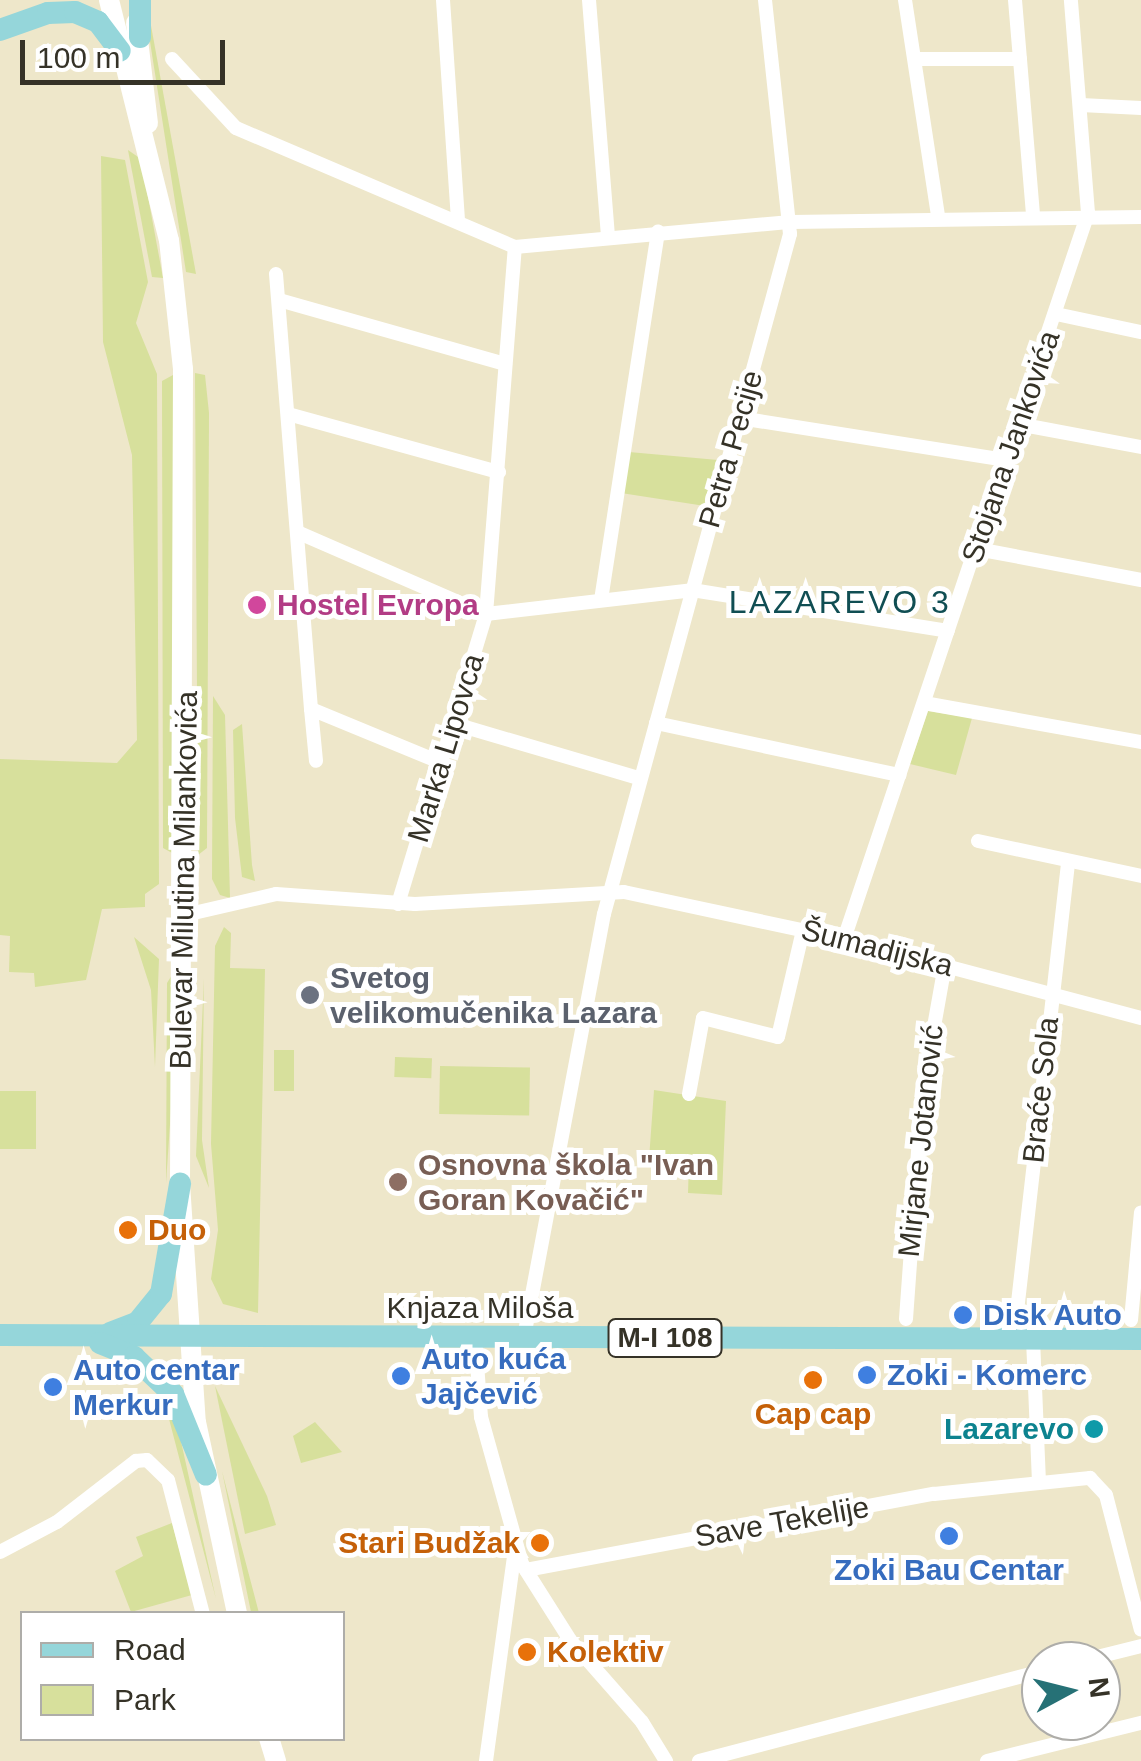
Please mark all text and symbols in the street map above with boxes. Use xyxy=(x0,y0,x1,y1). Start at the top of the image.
scale bar xyxy=(25,20,230,82)
text: 100 m xyxy=(37,41,120,74)
street label: Stojana Jankovića xyxy=(954,326,1068,568)
street label: Petra Pecije xyxy=(691,366,771,532)
district label: LAZAREVO 3 xyxy=(729,583,951,621)
place label: Hostel Evropa xyxy=(277,587,479,623)
marker: Hostel Evropa xyxy=(246,594,268,616)
street label: Marka Lipovca xyxy=(400,649,492,847)
street label: Bulevar Milutina Milankovića xyxy=(163,690,205,1070)
street label: Šumadijska xyxy=(797,912,957,984)
place label: Svetog velikomučenika Lazara xyxy=(330,960,657,1030)
marker: Svetog velikomučenika Lazara xyxy=(299,984,321,1006)
street label: Braće Sola xyxy=(1015,1015,1067,1165)
street label: Mirjane Jotanović xyxy=(891,1023,951,1259)
place label: Osnovna škola "Ivan Goran Kovačić" xyxy=(418,1147,714,1218)
marker: Osnovna škola "Ivan Goran Kovačić" xyxy=(387,1171,409,1193)
place label: Duo xyxy=(148,1212,206,1248)
marker: Duo xyxy=(117,1219,139,1241)
street label: Knjaza Miloša xyxy=(387,1290,573,1326)
place label: Disk Auto xyxy=(983,1297,1123,1333)
marker: Disk Auto xyxy=(952,1304,974,1326)
road number: M-I 108 xyxy=(608,1315,722,1361)
place label: Auto kuća Jajčević xyxy=(421,1341,566,1412)
place label: Auto centar Merkur xyxy=(73,1352,240,1422)
place label: Zoki - Komerc xyxy=(887,1357,1087,1393)
marker: Zoki - Komerc xyxy=(856,1364,878,1386)
marker: Auto kuća Jajčević xyxy=(390,1365,412,1387)
marker: Cap cap xyxy=(802,1369,824,1391)
marker: Auto centar Merkur xyxy=(42,1376,64,1398)
place label: Cap cap xyxy=(755,1396,871,1432)
place label: Lazarevo xyxy=(944,1411,1074,1447)
marker: Lazarevo xyxy=(1083,1418,1105,1440)
street label: Save Tekelije xyxy=(692,1489,872,1555)
place label: Stari Budžak xyxy=(338,1525,520,1561)
marker: Zoki Bau Centar xyxy=(938,1525,960,1547)
marker: Stari Budžak xyxy=(529,1532,551,1554)
place label: Zoki Bau Centar xyxy=(834,1552,1064,1588)
legend xyxy=(20,1611,345,1741)
text: Road xyxy=(114,1633,186,1666)
place label: Kolektiv xyxy=(547,1634,664,1670)
marker: Kolektiv xyxy=(516,1641,538,1663)
north arrow xyxy=(1021,1641,1121,1741)
text: N xyxy=(1083,1676,1116,1699)
text: Park xyxy=(114,1683,176,1716)

